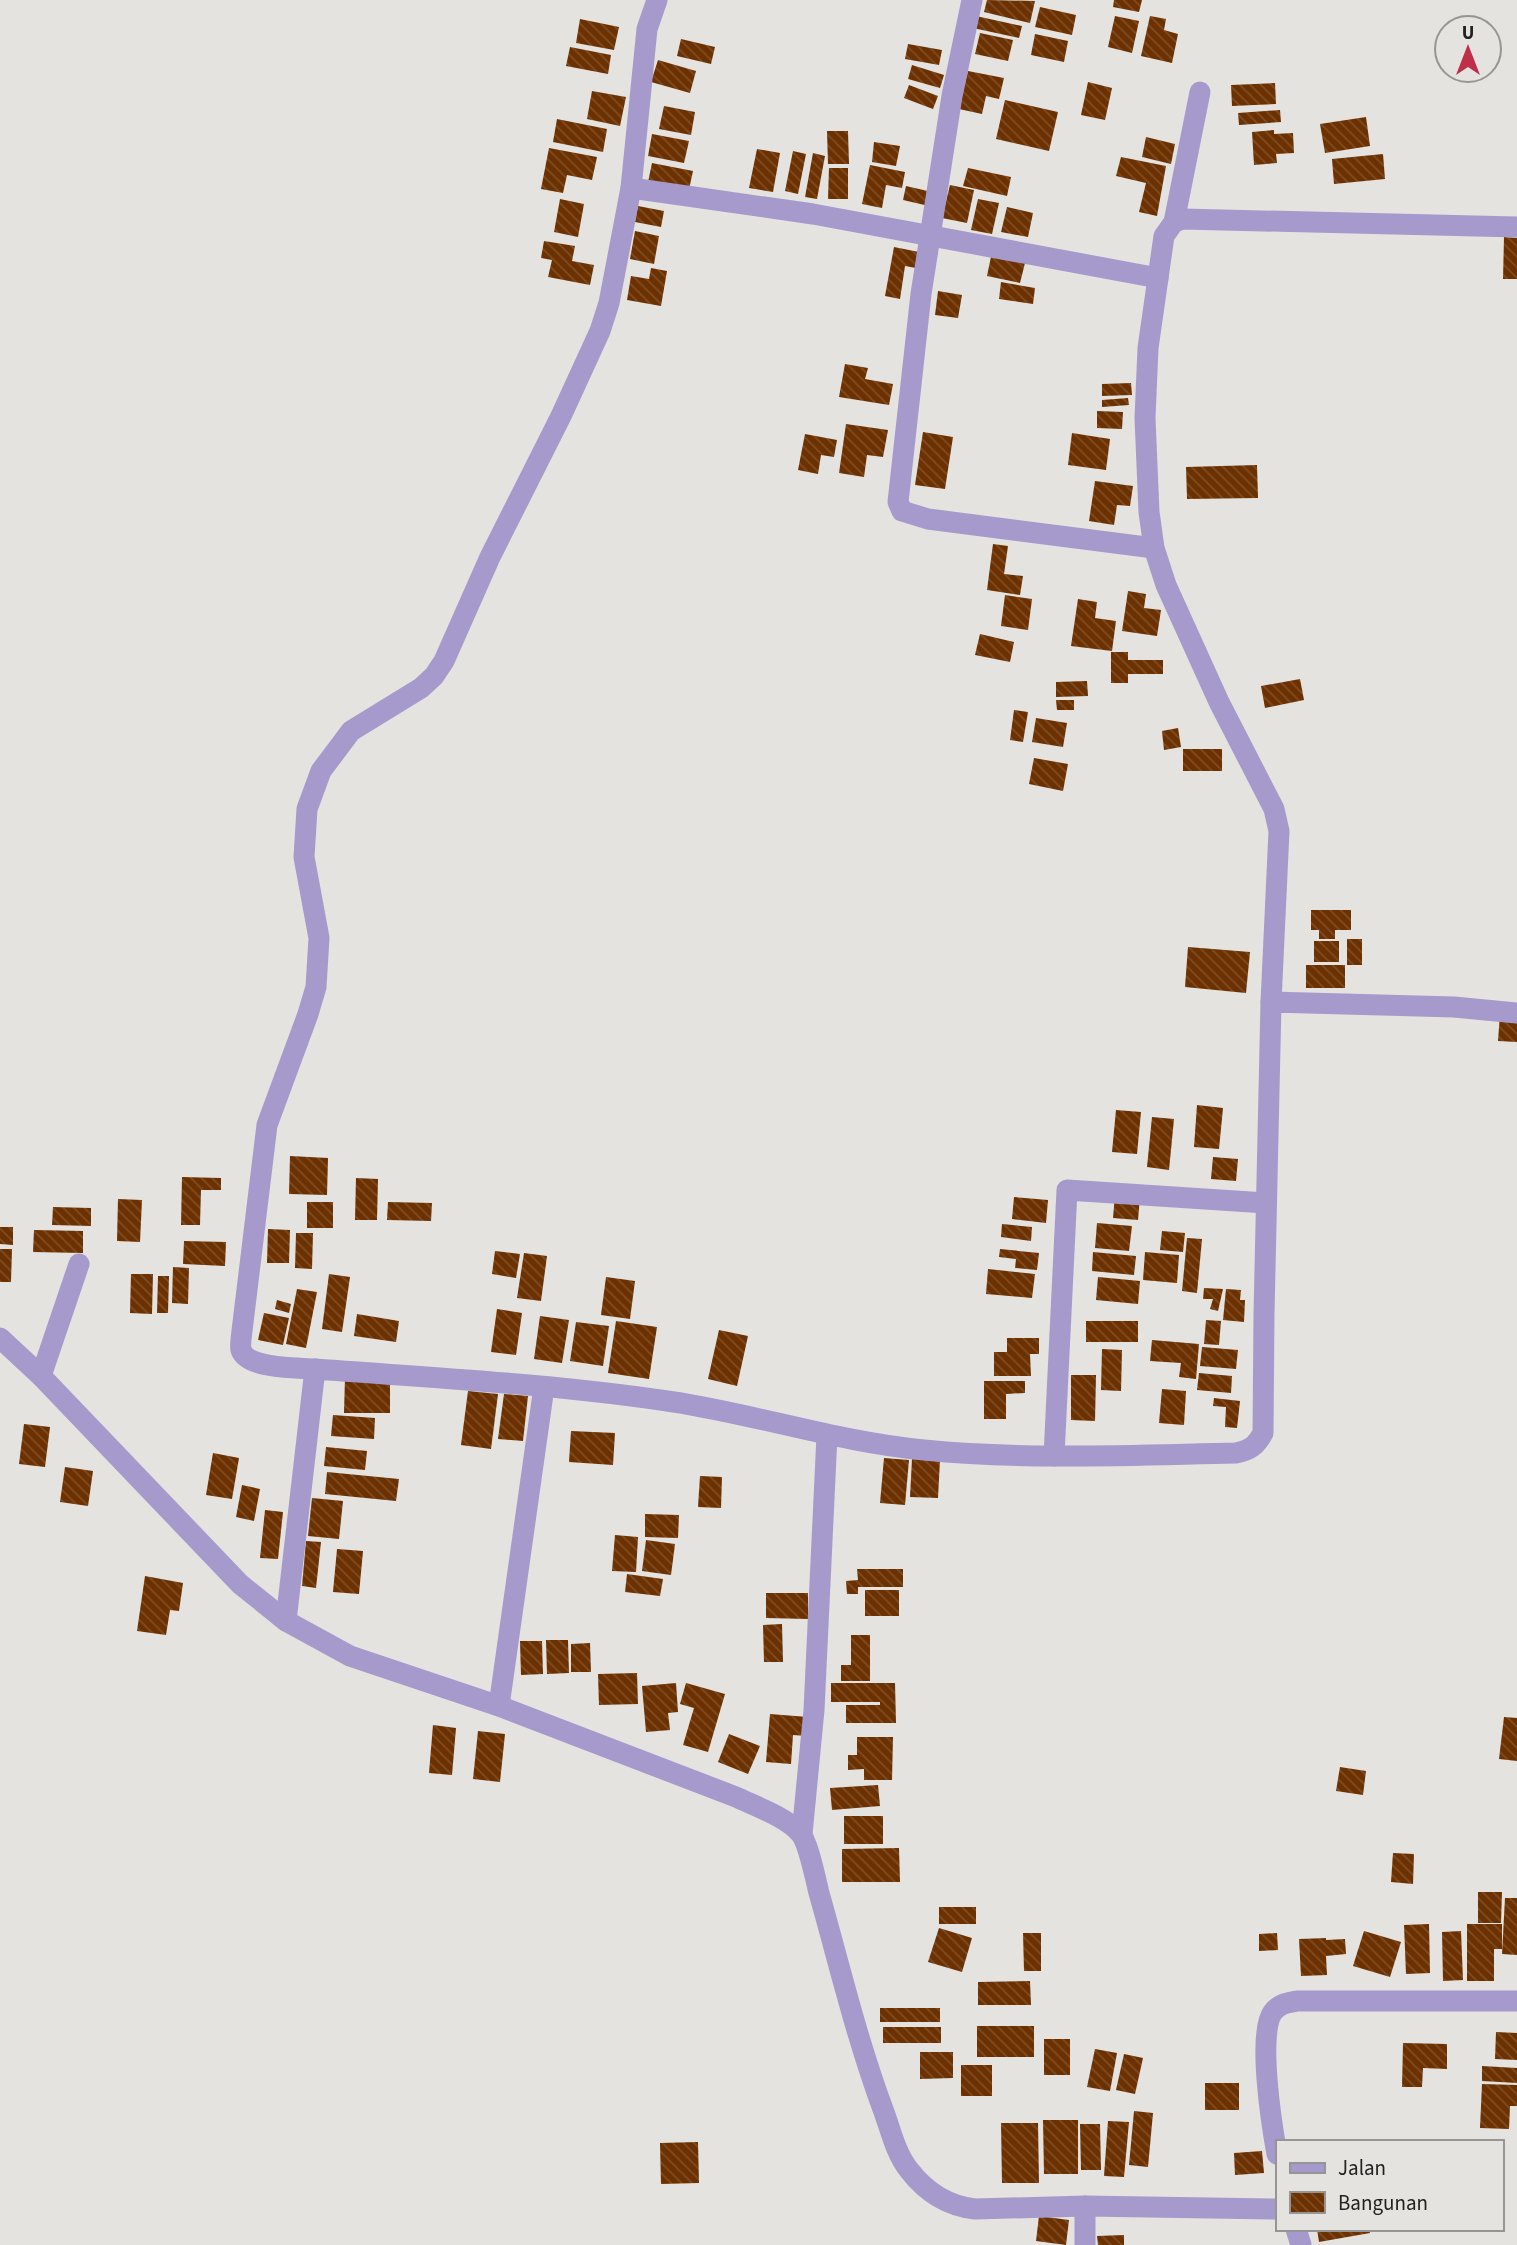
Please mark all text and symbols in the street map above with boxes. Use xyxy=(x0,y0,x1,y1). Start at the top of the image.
north arrow xyxy=(1433,14,1503,84)
text: U xyxy=(1462,20,1474,47)
legend xyxy=(1276,2140,1503,2231)
text: Jalan xyxy=(1338,2153,1386,2183)
text: Bangunan xyxy=(1338,2188,1428,2218)

